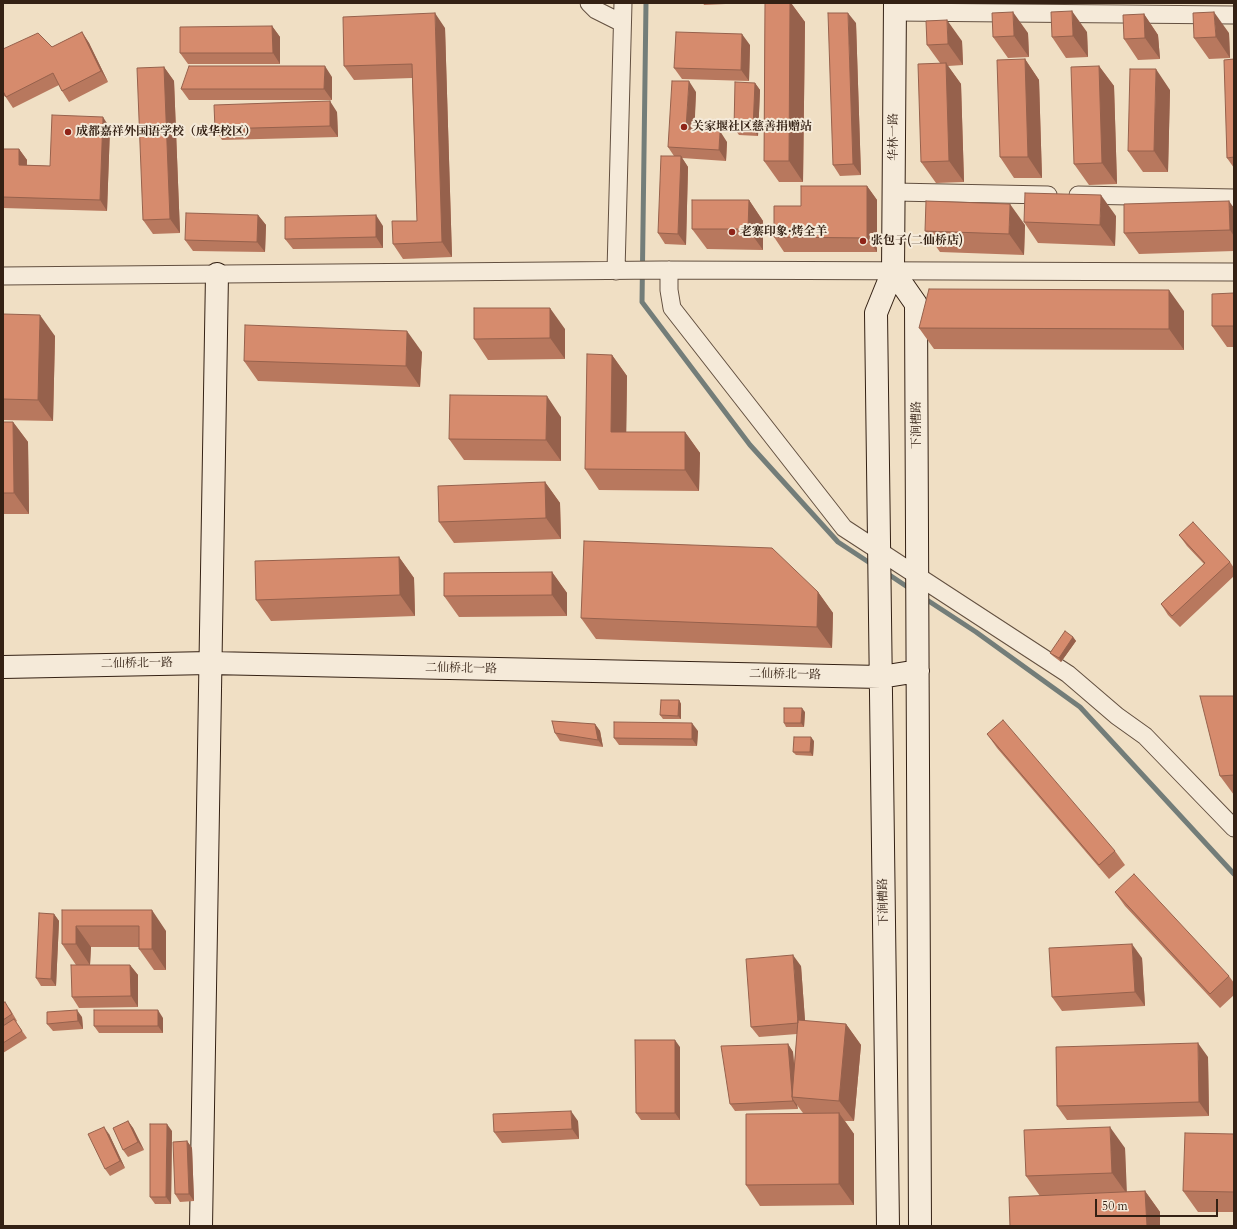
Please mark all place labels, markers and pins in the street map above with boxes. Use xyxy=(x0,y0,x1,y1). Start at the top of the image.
place label: 关家堰社区慈善捐赠站 xyxy=(692,120,812,134)
marker: 关家堰社区慈善捐赠站 xyxy=(679,122,689,132)
place label: 成都嘉祥外国语学校（成华校区） xyxy=(76,125,256,139)
marker: 成都嘉祥外国语学校（成华校区） xyxy=(63,127,73,137)
place label: 老寨印象·烤全羊 xyxy=(740,225,828,239)
marker: 老寨印象·烤全羊 xyxy=(727,227,737,237)
place label: 张包子(二仙桥店) xyxy=(871,234,963,248)
marker: 张包子(二仙桥店) xyxy=(858,236,868,246)

